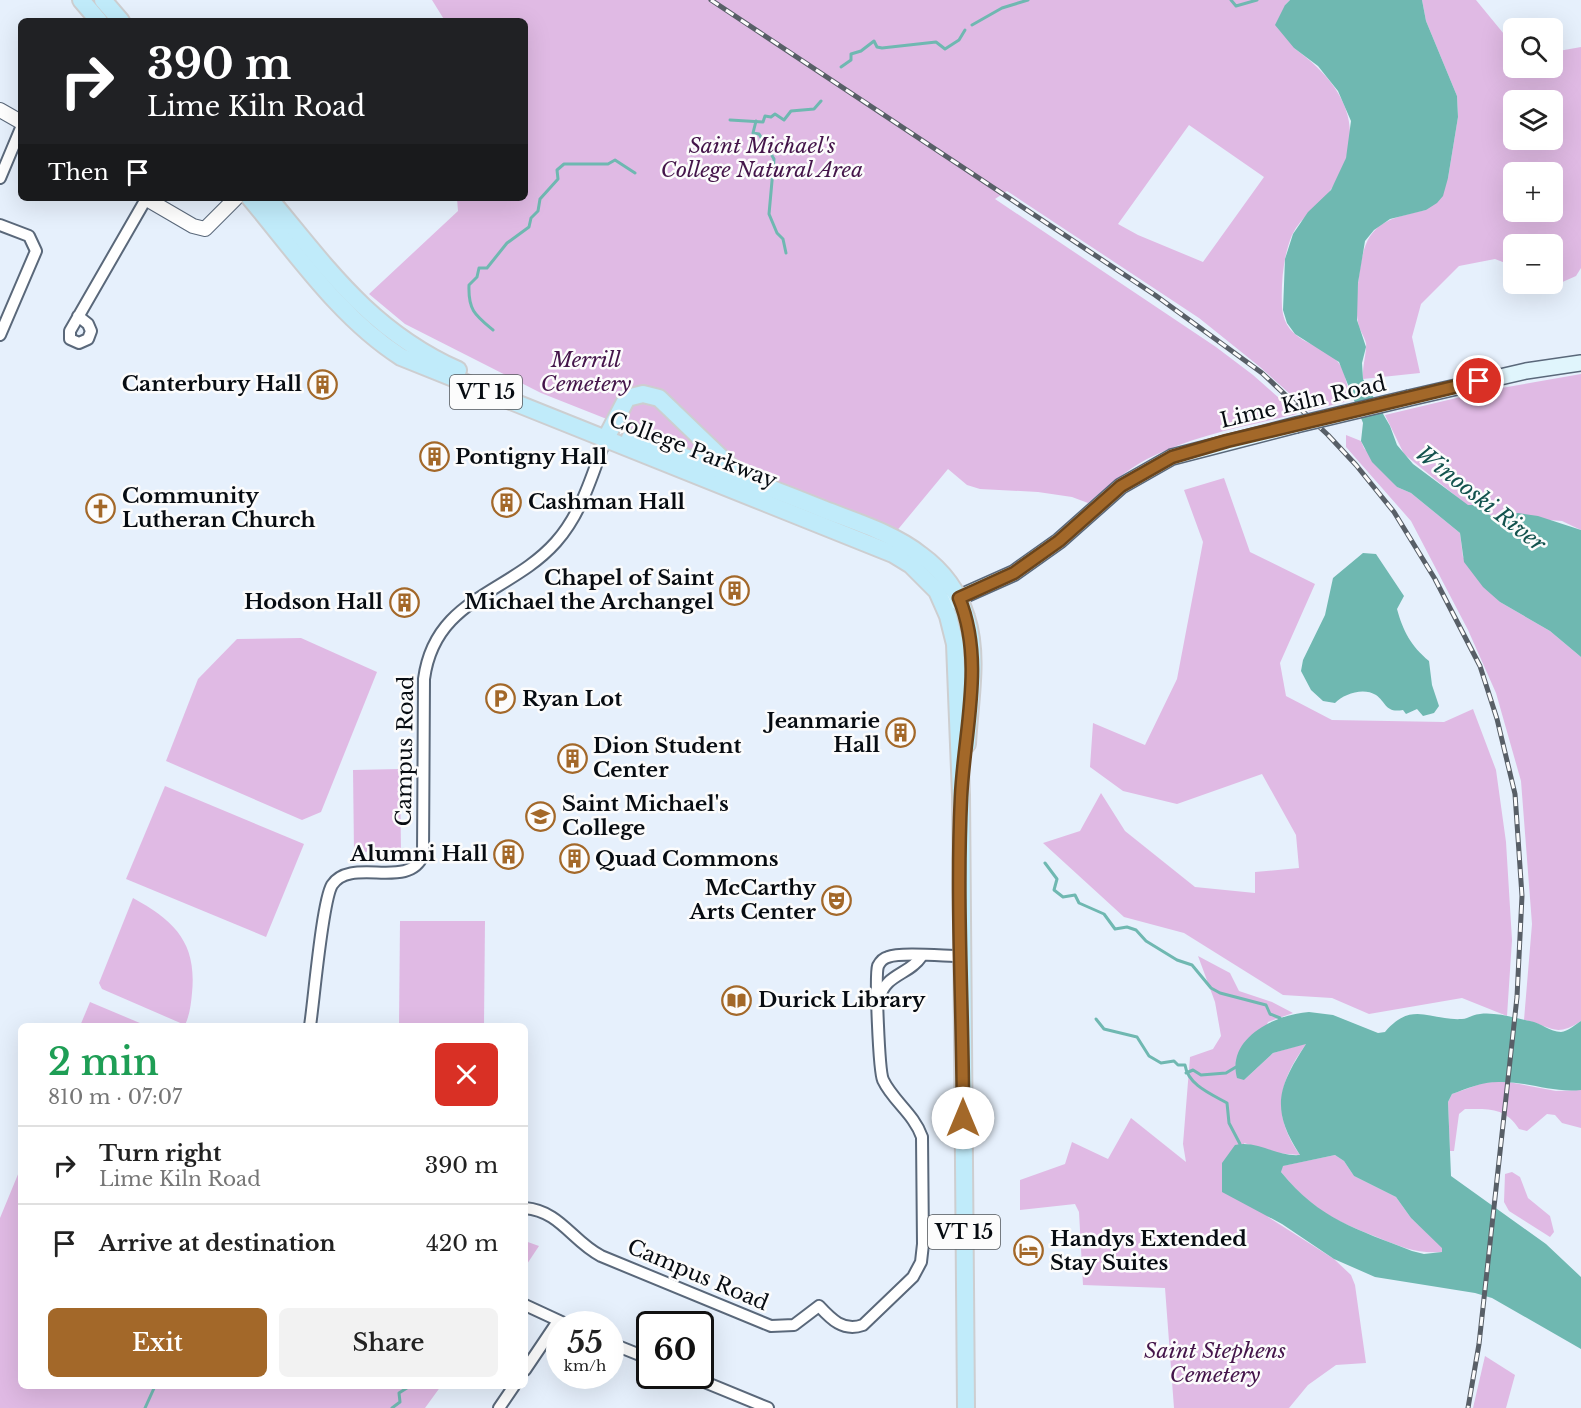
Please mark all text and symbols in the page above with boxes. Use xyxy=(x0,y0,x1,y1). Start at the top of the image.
map controls xyxy=(1503,18,1563,294)
button: search xyxy=(1503,18,1563,78)
text: 390 m xyxy=(147,38,291,90)
icon: right xyxy=(48,42,126,120)
text: Lime Kiln Road xyxy=(147,90,365,123)
button: layers xyxy=(1503,90,1563,150)
park label: Saint Michael's College Natural Area xyxy=(661,133,863,183)
icon: arrive xyxy=(121,156,154,189)
text: Then xyxy=(48,159,109,186)
button: + xyxy=(1503,162,1563,222)
button: − xyxy=(1503,234,1563,294)
park label: Merrill Cemetery xyxy=(541,347,631,397)
pin xyxy=(1453,355,1504,406)
icon: arrive xyxy=(1462,364,1495,397)
building icon: Canterbury Hall xyxy=(307,368,339,400)
street label: Lime Kiln Road xyxy=(1217,370,1389,434)
place label: Canterbury Hall xyxy=(122,371,303,397)
road number: VT 15 xyxy=(450,375,522,409)
street label: College Parkway xyxy=(605,406,781,494)
water label: Winooski River xyxy=(1411,439,1552,558)
building icon: Pontigny Hall xyxy=(418,441,450,473)
place label: Pontigny Hall xyxy=(455,444,608,470)
place label: Community Lutheran Church xyxy=(122,483,316,533)
building icon: Cashman Hall xyxy=(491,486,523,518)
place label: Cashman Hall xyxy=(528,489,686,515)
church icon: Community Lutheran Church xyxy=(85,492,117,524)
place label: Chapel of Saint Michael the Archangel xyxy=(464,565,715,615)
building icon: Chapel of Saint Michael the Archangel xyxy=(719,574,751,606)
building icon: Hodson Hall xyxy=(388,586,420,618)
place label: Hodson Hall xyxy=(244,589,384,615)
street label: Campus Road xyxy=(391,675,419,827)
parking icon: Ryan Lot xyxy=(485,683,517,715)
place label: Ryan Lot xyxy=(522,686,622,712)
place label: Jeanmarie Hall xyxy=(763,708,881,758)
building icon: Jeanmarie Hall xyxy=(885,717,917,749)
place label: Dion Student Center xyxy=(593,733,741,783)
building icon: Dion Student Center xyxy=(556,742,588,774)
place label: Saint Michael's College xyxy=(562,791,729,841)
school or university icon: Saint Michael's College xyxy=(525,800,557,832)
building icon: Alumni Hall xyxy=(493,838,525,870)
place label: Alumni Hall xyxy=(349,841,489,867)
building icon: Quad Commons xyxy=(558,843,590,875)
place label: Quad Commons xyxy=(595,846,779,872)
place label: McCarthy Arts Center xyxy=(689,875,817,925)
theatre icon: McCarthy Arts Center xyxy=(821,884,853,916)
library icon: Durick Library xyxy=(721,984,753,1016)
place label: Durick Library xyxy=(758,987,926,1013)
text: 2 min xyxy=(48,1040,159,1085)
button: close xyxy=(435,1043,498,1106)
text: 810 m · 07:07 xyxy=(48,1085,182,1109)
position arrow xyxy=(931,1086,995,1150)
text: Turn right xyxy=(99,1140,221,1167)
icon: right xyxy=(48,1149,81,1182)
text: 390 m xyxy=(425,1152,498,1179)
text: Lime Kiln Road xyxy=(99,1167,261,1191)
road number: VT 15 xyxy=(928,1215,1000,1249)
place label: Handys Extended Stay Suites xyxy=(1050,1226,1247,1276)
icon: arrive xyxy=(48,1227,81,1260)
text: Arrive at destination xyxy=(99,1230,336,1257)
text: 420 m xyxy=(426,1230,498,1257)
street label: Campus Road xyxy=(624,1234,772,1316)
hotel icon: Handys Extended Stay Suites xyxy=(1013,1235,1045,1267)
button: Exit xyxy=(48,1308,267,1377)
button: Share xyxy=(279,1308,498,1377)
speed limit sign: 60 xyxy=(636,1311,714,1389)
text: 55 xyxy=(567,1324,603,1361)
park label: Saint Stephens Cemetery xyxy=(1144,1338,1286,1388)
text: km/h xyxy=(564,1356,606,1375)

